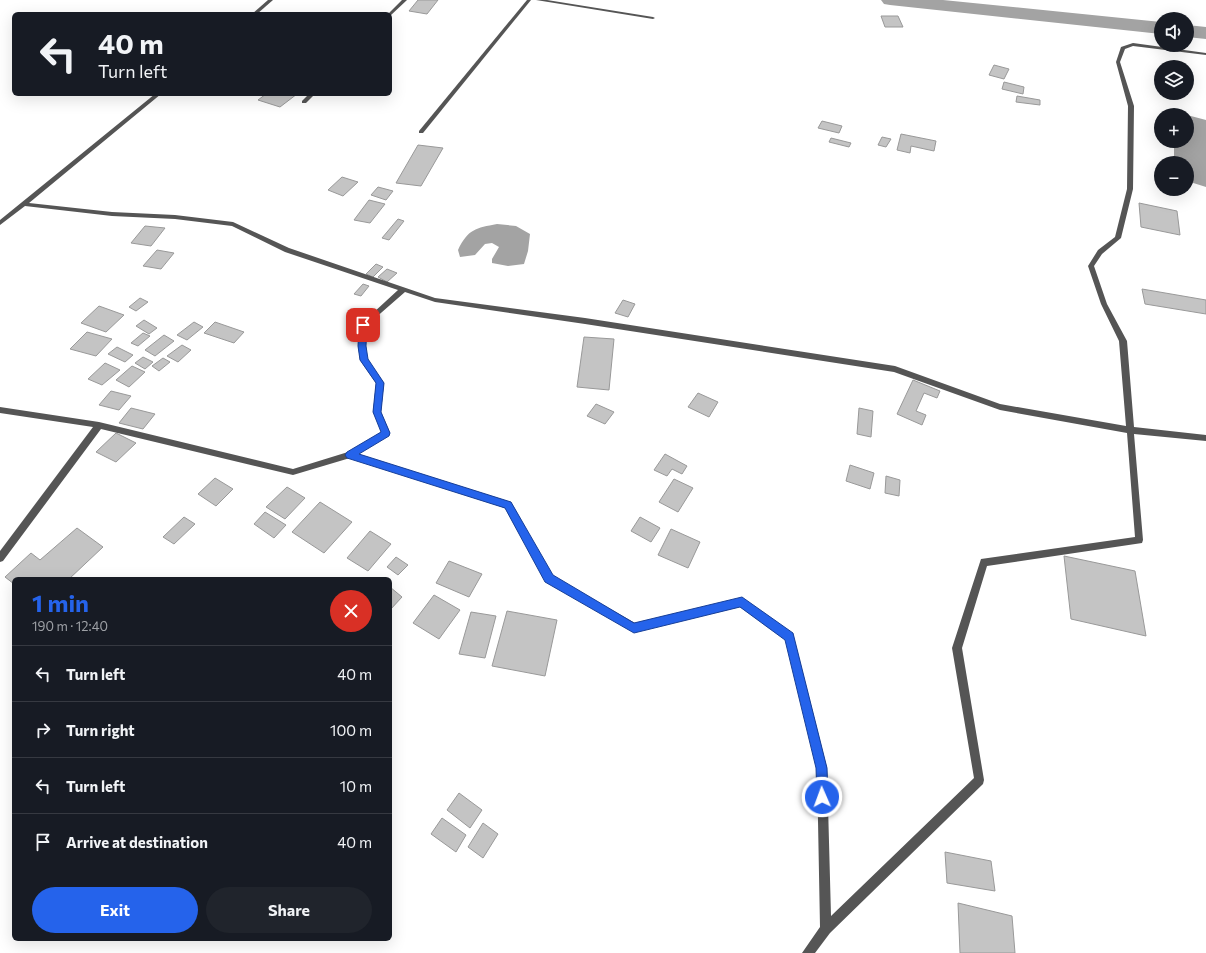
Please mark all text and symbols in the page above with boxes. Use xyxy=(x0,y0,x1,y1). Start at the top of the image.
map controls xyxy=(1154,12,1194,196)
button: sound xyxy=(1154,12,1194,52)
text: 40 m xyxy=(98,26,164,60)
icon: left xyxy=(32,28,84,80)
text: Turn left xyxy=(98,60,167,82)
button: layers xyxy=(1154,60,1194,100)
button: + xyxy=(1154,108,1194,148)
button: − xyxy=(1154,156,1194,196)
pin xyxy=(346,308,380,342)
icon: arrive xyxy=(352,314,374,336)
text: 1 min xyxy=(32,588,89,617)
button: close xyxy=(330,590,372,632)
text: 190 m · 12:40 xyxy=(32,618,108,634)
icon: left xyxy=(32,663,54,685)
text: Turn left xyxy=(66,665,125,683)
text: 40 m xyxy=(337,665,372,683)
icon: right xyxy=(32,719,54,741)
text: Turn right xyxy=(66,721,135,739)
text: 100 m xyxy=(330,721,372,739)
icon: left xyxy=(32,775,54,797)
position arrow xyxy=(801,776,843,818)
text: Turn left xyxy=(66,777,125,795)
text: 10 m xyxy=(340,777,372,795)
icon: arrive xyxy=(32,831,54,853)
text: Arrive at destination xyxy=(66,833,208,851)
text: 40 m xyxy=(337,833,372,851)
button: Exit xyxy=(32,887,198,933)
button: Share xyxy=(206,887,372,933)

